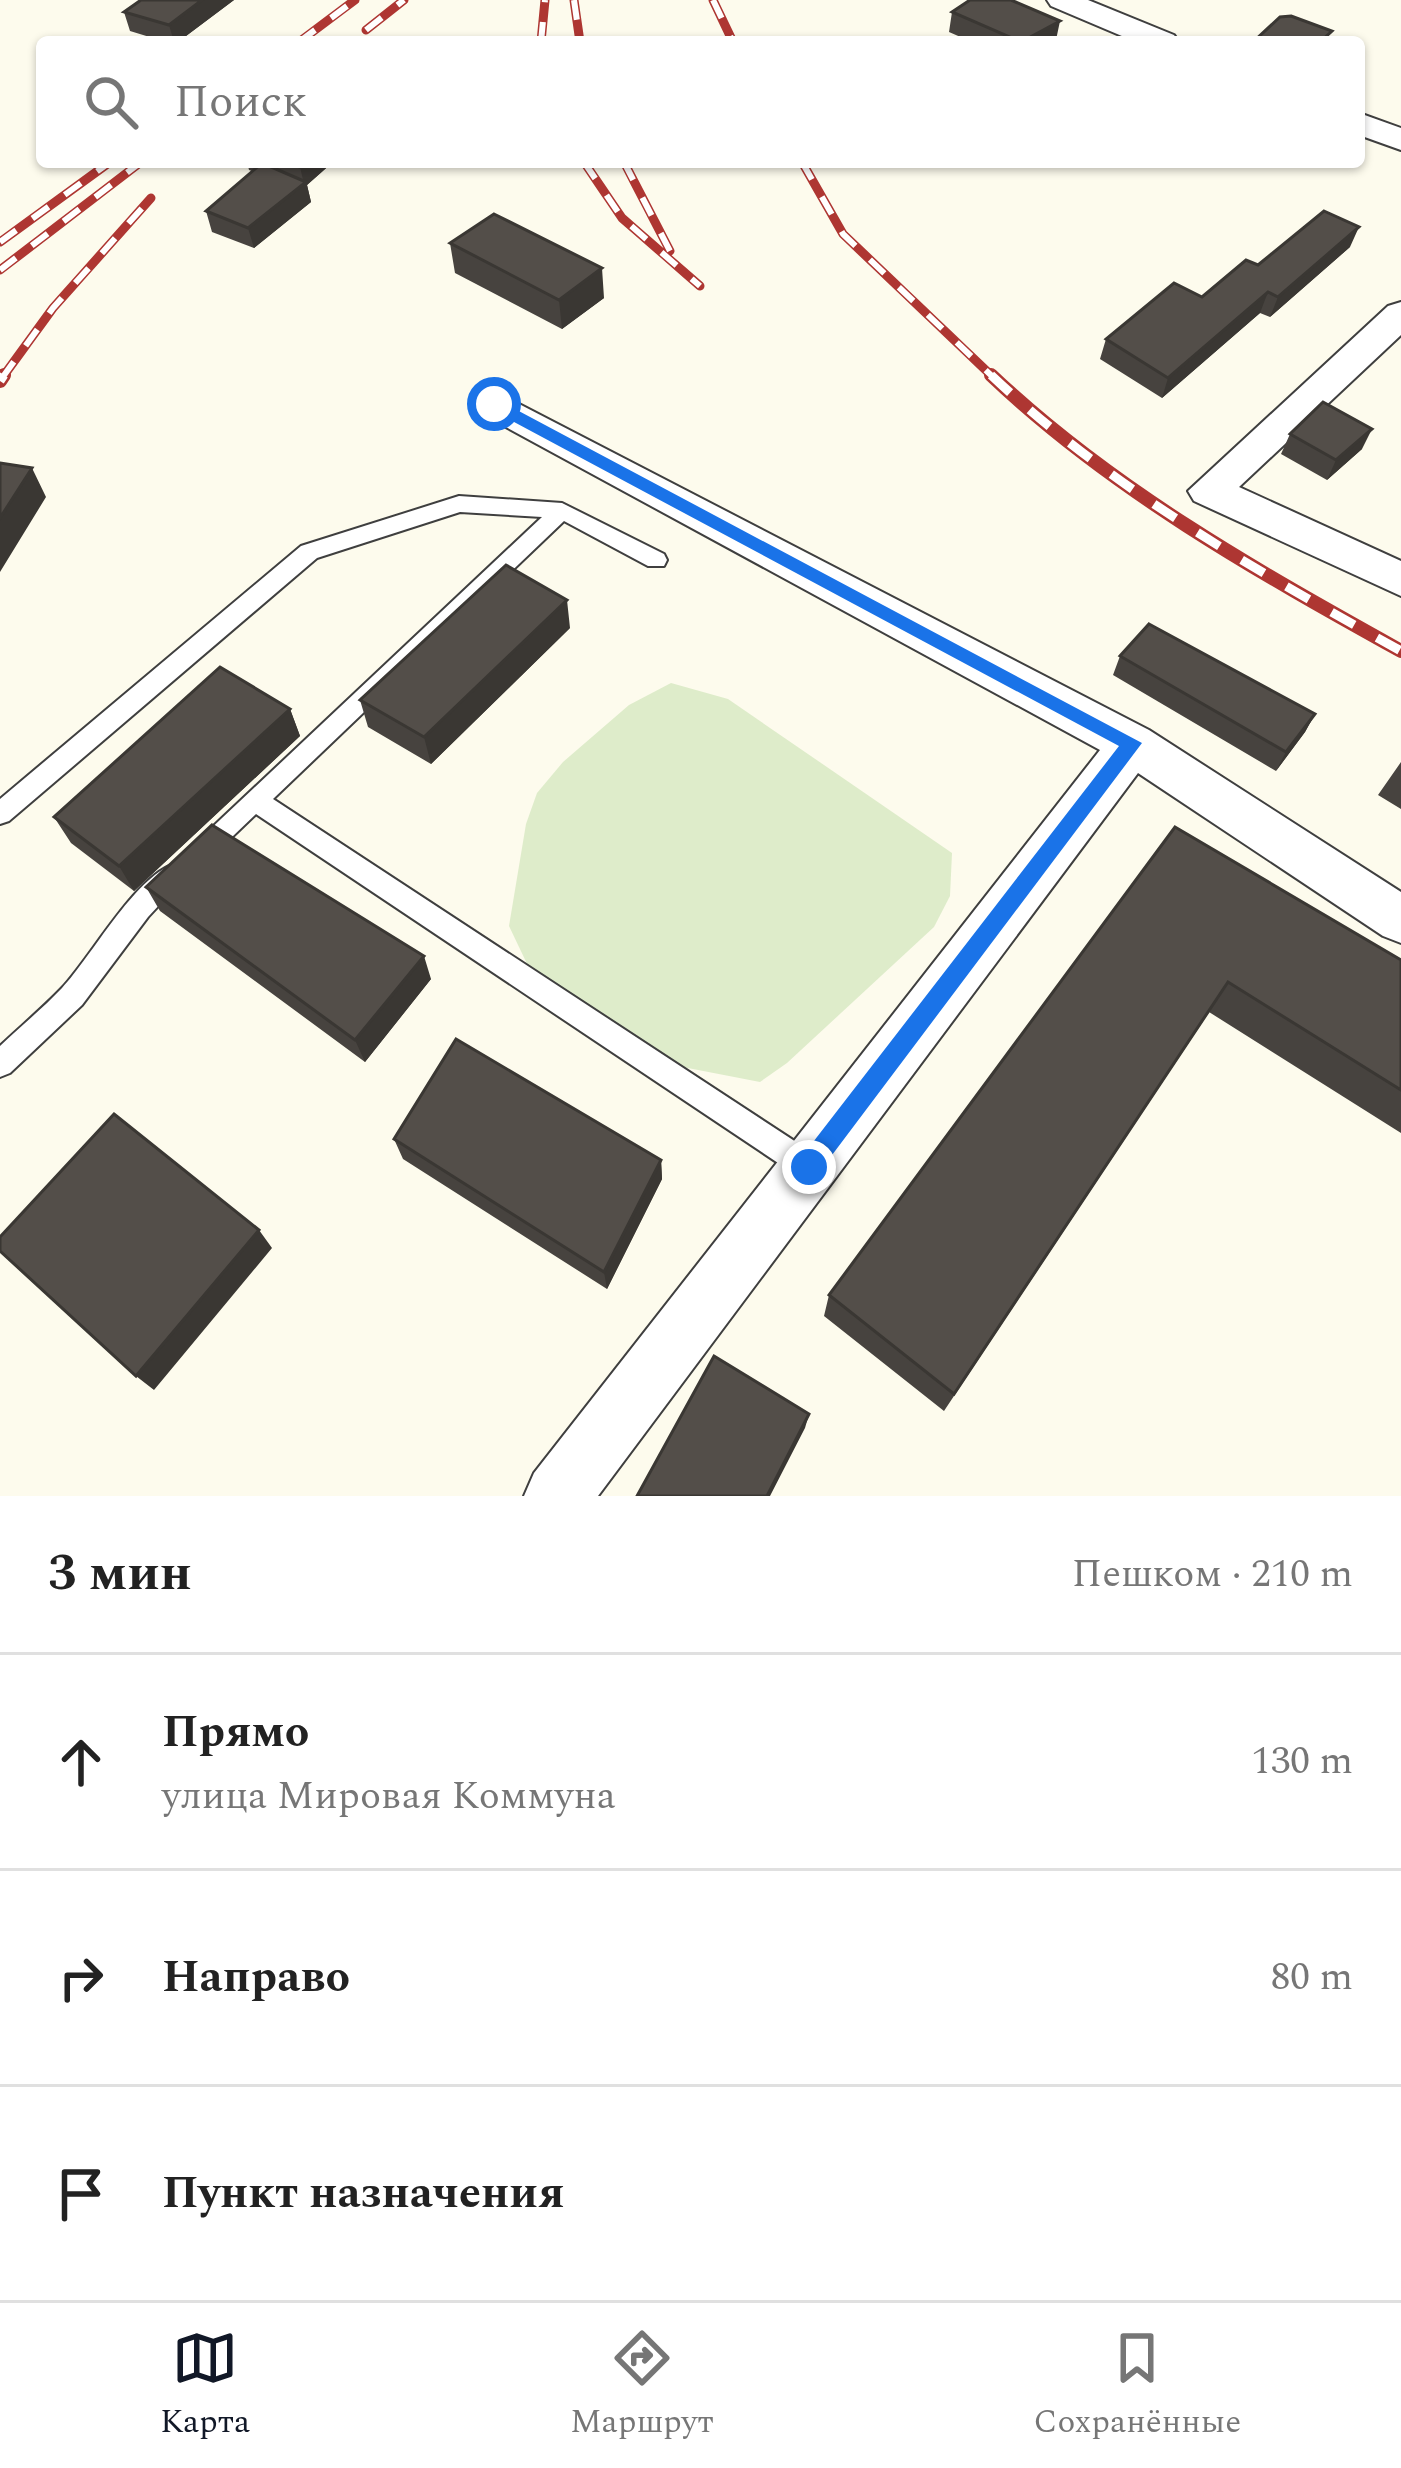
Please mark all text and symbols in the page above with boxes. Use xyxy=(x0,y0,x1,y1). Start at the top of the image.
search box xyxy=(36,36,1365,168)
text: Поиск xyxy=(174,68,307,137)
icon: search xyxy=(78,69,144,135)
route start xyxy=(467,377,521,431)
route end xyxy=(782,1140,836,1194)
text: 3 мин xyxy=(48,1535,192,1613)
text: Пешком · 210 m xyxy=(1072,1545,1353,1604)
text: Прямо xyxy=(162,1698,309,1767)
icon: ahead xyxy=(48,1729,114,1795)
text: 130 m xyxy=(1251,1732,1353,1791)
text: улица Мировая Коммуна xyxy=(162,1767,616,1826)
text: Направо xyxy=(162,1943,350,2012)
icon: right xyxy=(48,1945,114,2011)
text: 80 m xyxy=(1271,1948,1353,2007)
text: Пункт назначения xyxy=(162,2159,564,2228)
icon: arrive xyxy=(48,2161,114,2227)
tab: Карта xyxy=(160,2325,250,2447)
tab: Маршрут xyxy=(570,2325,714,2447)
tab: Сохранённые xyxy=(1033,2325,1241,2447)

